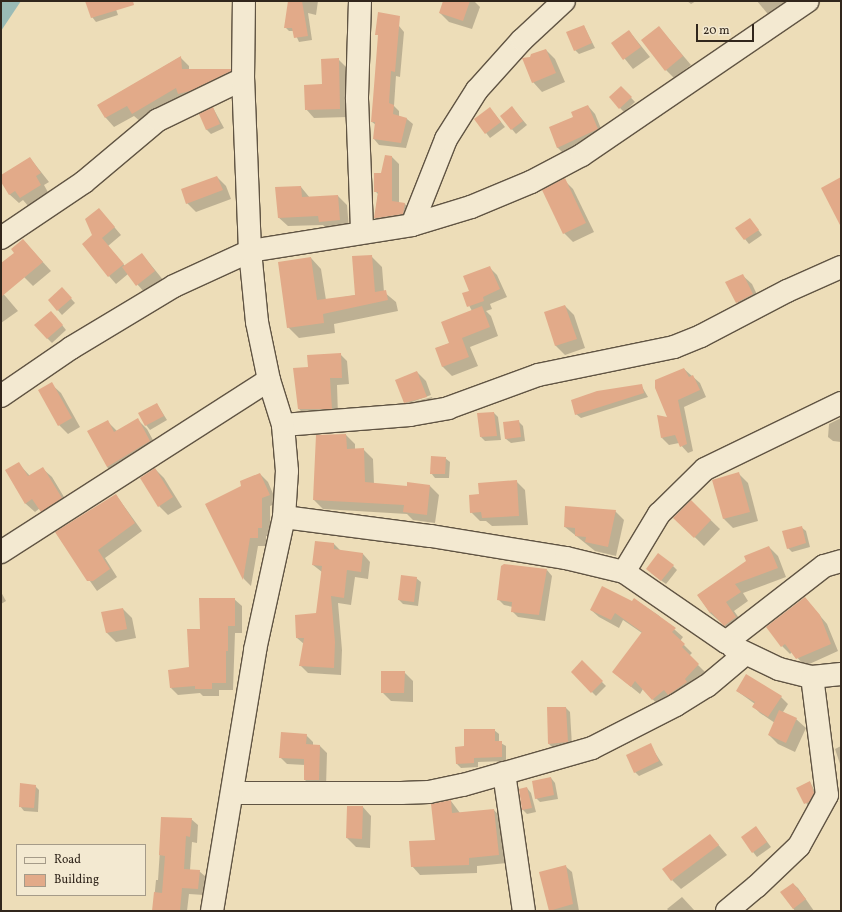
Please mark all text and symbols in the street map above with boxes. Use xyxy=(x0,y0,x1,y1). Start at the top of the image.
scale bar xyxy=(698,16,756,42)
text: 20 m xyxy=(703,23,730,39)
legend xyxy=(16,844,146,896)
text: Road xyxy=(54,852,81,868)
text: Building xyxy=(54,872,99,888)

